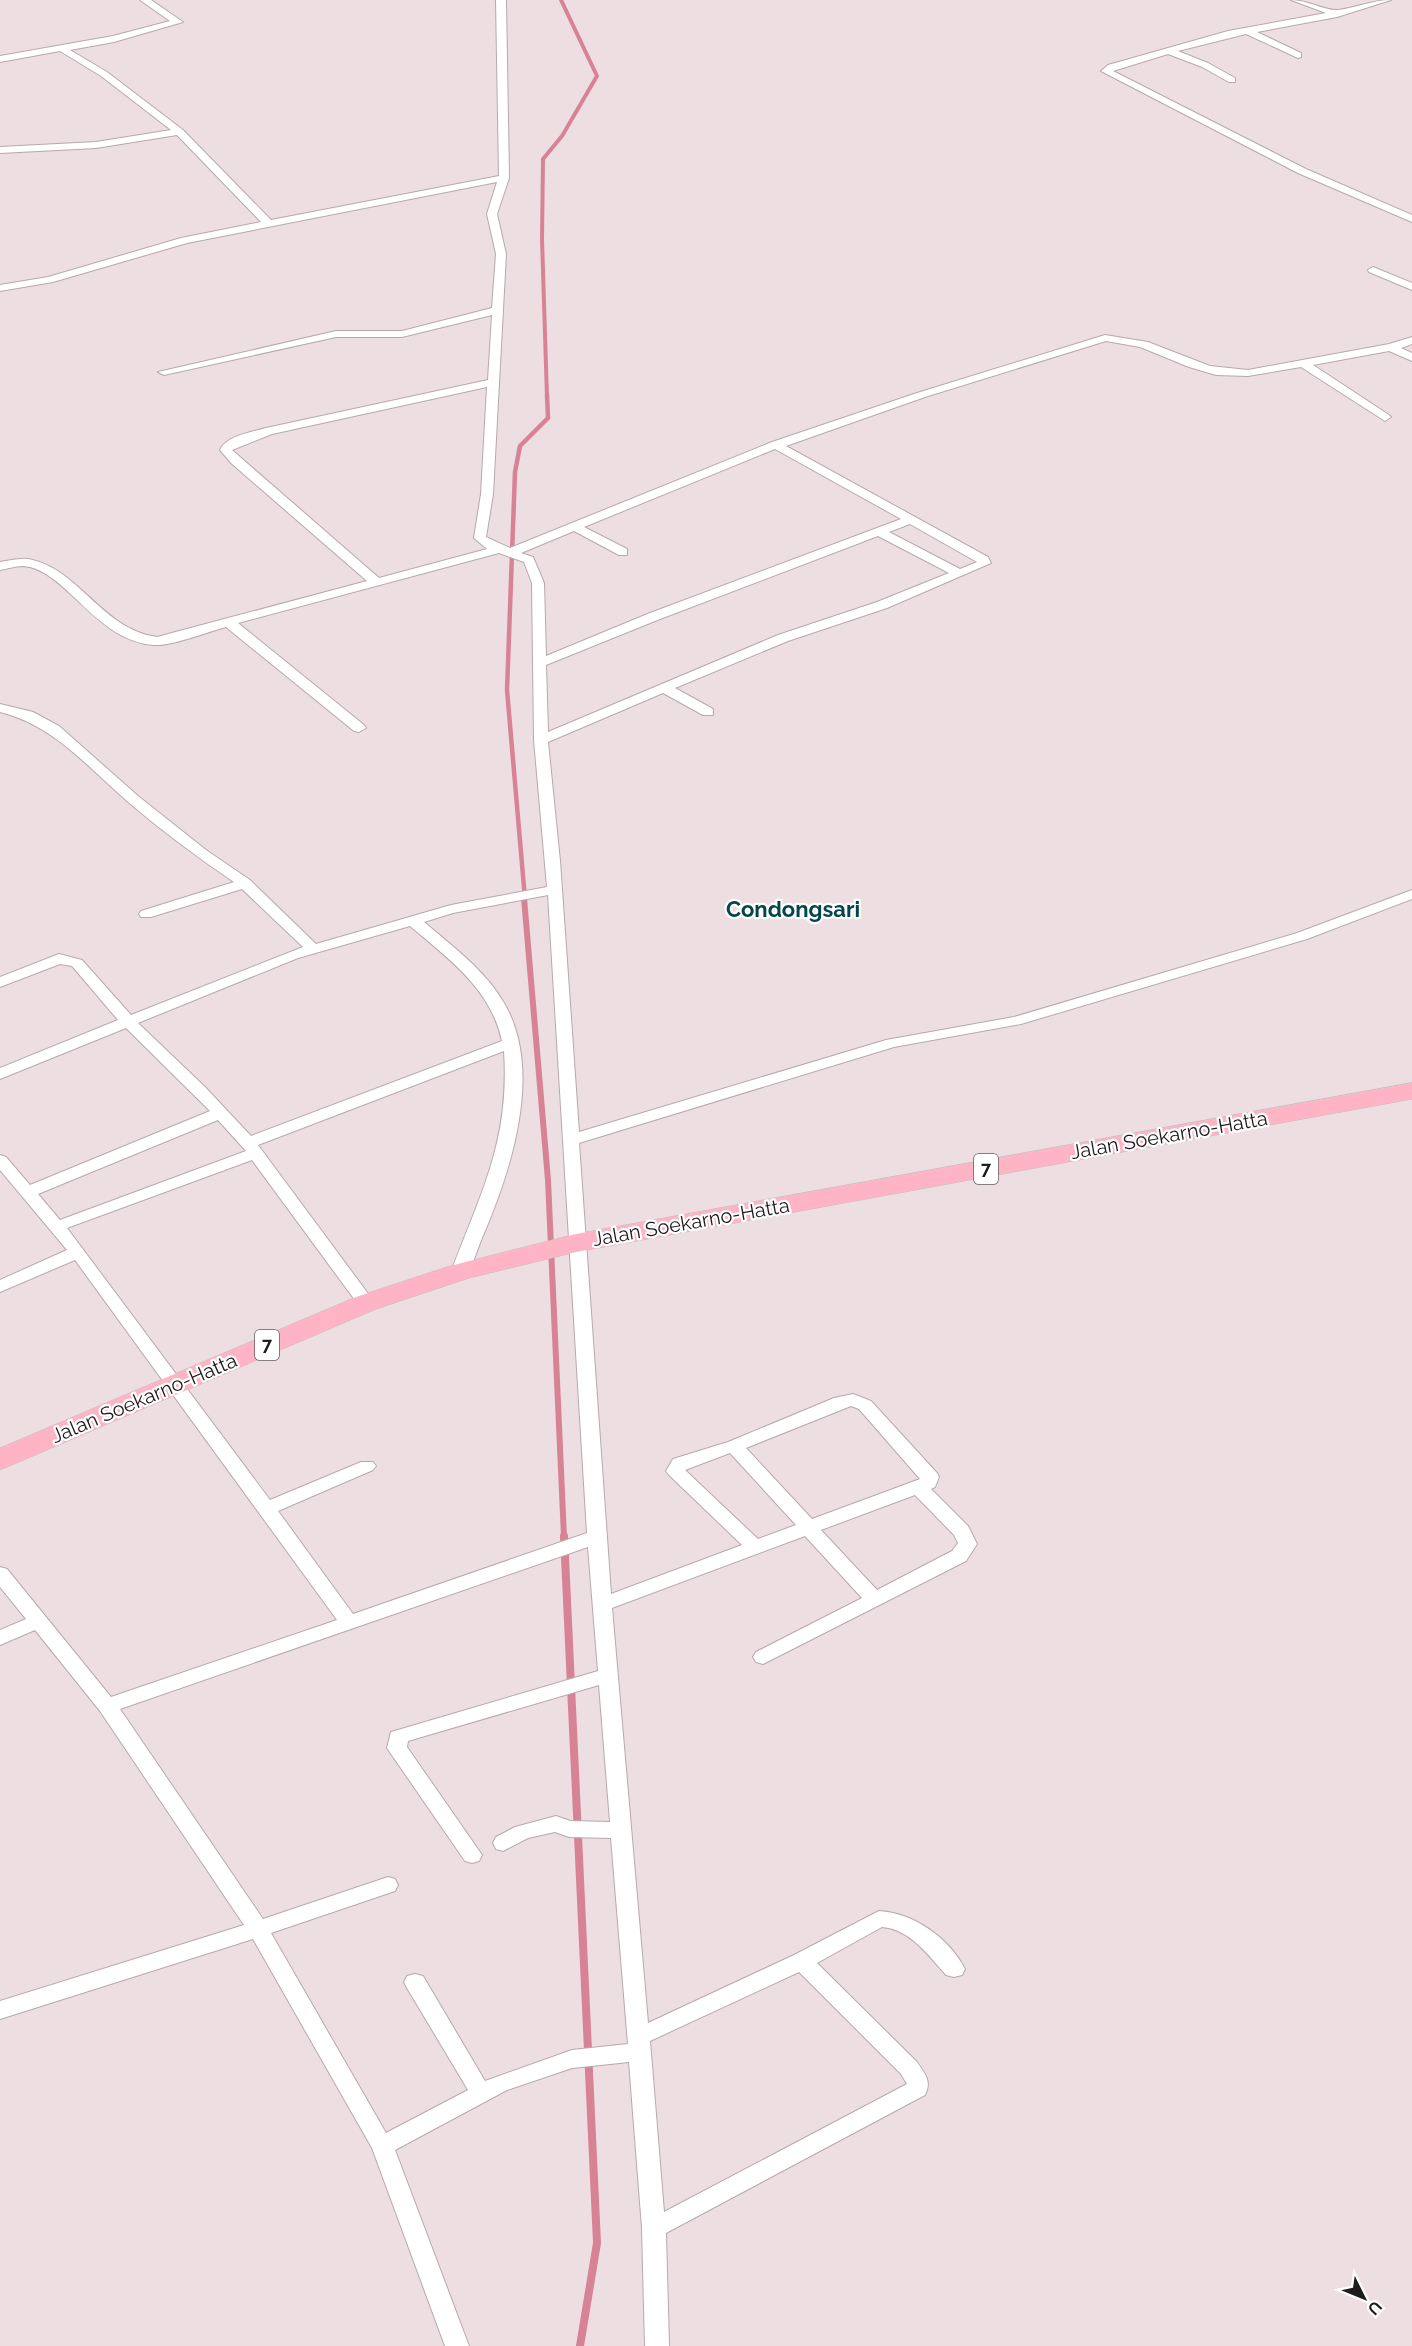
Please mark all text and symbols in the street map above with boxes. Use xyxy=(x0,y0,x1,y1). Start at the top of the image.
district label: Condongsari xyxy=(726,896,860,922)
street label: Jalan Soekarno-Hatta xyxy=(1069,1106,1269,1164)
road number: 7 xyxy=(974,1154,998,1184)
street label: Jalan Soekarno-Hatta xyxy=(591,1193,791,1251)
road number: 7 xyxy=(255,1330,279,1360)
street label: Jalan Soekarno-Hatta xyxy=(47,1348,241,1448)
north arrow xyxy=(1334,2268,1394,2328)
text: U xyxy=(1364,2297,1386,2319)

